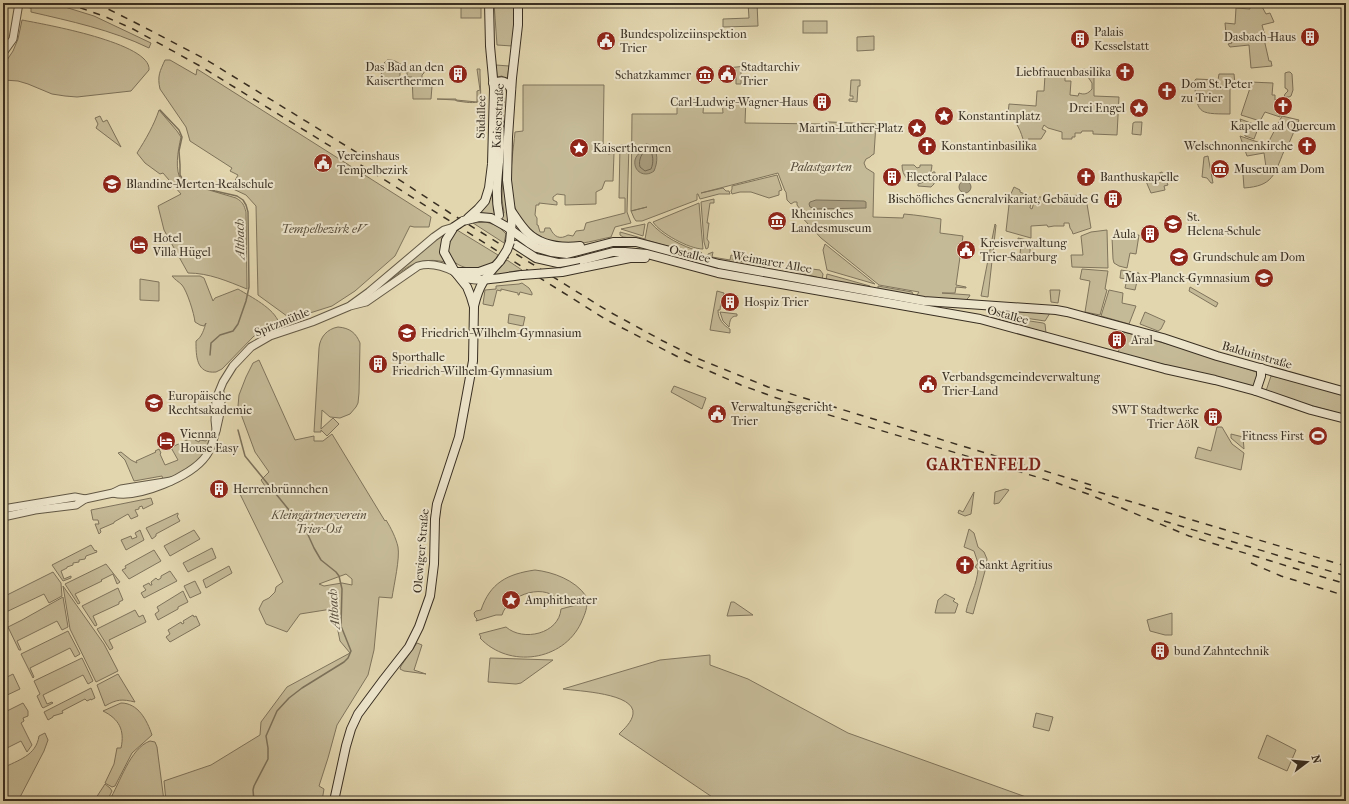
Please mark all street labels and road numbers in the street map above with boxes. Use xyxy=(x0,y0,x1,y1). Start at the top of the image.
street label: Kaiserstraße xyxy=(489,83,507,149)
street label: Südallee xyxy=(474,95,488,139)
street label: Ostallee xyxy=(668,242,712,266)
street label: Weimarer Allee xyxy=(730,248,813,276)
street label: Ostallee xyxy=(986,303,1030,327)
street label: Spitzmühle xyxy=(252,305,312,339)
street label: Balduinstraße xyxy=(1220,338,1294,372)
street label: Olewiger Straße xyxy=(410,508,432,594)

